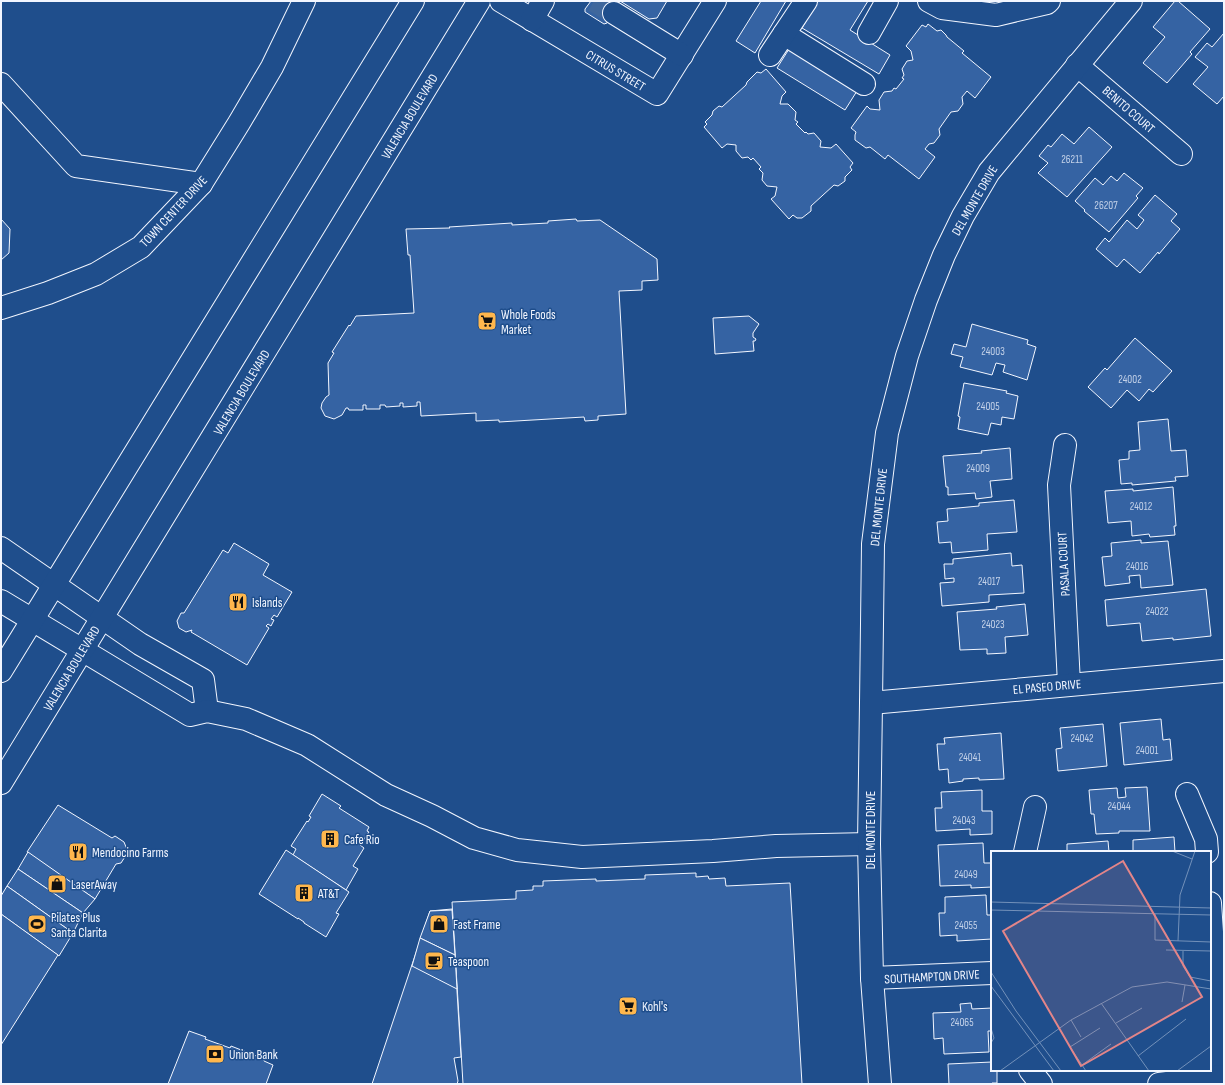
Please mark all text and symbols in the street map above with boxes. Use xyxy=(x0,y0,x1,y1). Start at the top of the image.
street label: CITRUS STREET xyxy=(583,47,648,95)
street label: VALENCIA BOULEVARD xyxy=(378,71,442,162)
street label: BENITO COURT xyxy=(1099,83,1158,137)
house number: 26211 xyxy=(1061,153,1083,166)
street label: DEL MONTE DRIVE xyxy=(948,163,1001,238)
street label: TOWN CENTER DRIVE xyxy=(137,173,211,251)
house number: 26207 xyxy=(1094,199,1118,212)
place label: Whole Foods Market xyxy=(501,307,556,338)
supermarket icon: Whole Foods Market xyxy=(476,310,498,332)
house number: 24003 xyxy=(981,345,1005,358)
street label: VALENCIA BOULEVARD xyxy=(210,347,274,438)
house number: 24002 xyxy=(1118,373,1142,386)
house number: 24005 xyxy=(976,400,1000,413)
house number: 24009 xyxy=(966,462,990,475)
street label: DEL MONTE DRIVE xyxy=(867,467,891,547)
house number: 24012 xyxy=(1130,500,1153,513)
street label: PASALA COURT xyxy=(1054,531,1074,597)
house number: 24016 xyxy=(1126,560,1148,573)
house number: 24017 xyxy=(978,575,1001,588)
restaurant icon: Islands xyxy=(227,591,249,613)
place label: Islands xyxy=(252,595,283,611)
house number: 24022 xyxy=(1145,605,1169,618)
house number: 24023 xyxy=(981,618,1005,631)
street label: VALENCIA BOULEVARD xyxy=(40,623,104,714)
street label: EL PASEO DRIVE xyxy=(1012,676,1082,698)
house number: 24042 xyxy=(1070,732,1094,745)
house number: 24001 xyxy=(1136,744,1159,757)
house number: 24041 xyxy=(959,751,981,764)
street label: DEL MONTE DRIVE xyxy=(863,791,879,869)
house number: 24044 xyxy=(1107,800,1131,813)
house number: 24043 xyxy=(952,814,976,827)
building icon: Cafe Rio xyxy=(319,828,341,850)
place label: Cafe Rio xyxy=(344,832,380,848)
restaurant icon: Mendocino Farms xyxy=(67,841,89,863)
place label: Mendocino Farms xyxy=(92,845,169,861)
inset map xyxy=(991,851,1211,1071)
house number: 24049 xyxy=(954,868,978,881)
shop icon: LaserAway xyxy=(46,873,68,895)
place label: LaserAway xyxy=(71,877,117,893)
building icon: AT&T xyxy=(293,882,315,904)
place label: AT&T xyxy=(317,886,340,902)
place label: Pilates Plus Santa Clarita xyxy=(51,910,107,941)
sports icon: Pilates Plus Santa Clarita xyxy=(26,913,48,935)
shop icon: Fast Frame xyxy=(428,913,450,935)
place label: Fast Frame xyxy=(453,917,500,933)
house number: 24055 xyxy=(955,919,977,932)
cafe icon: Teaspoon xyxy=(423,950,445,972)
place label: Teaspoon xyxy=(448,954,489,970)
street label: SOUTHAMPTON DRIVE xyxy=(884,967,980,987)
supermarket icon: Kohl's xyxy=(617,995,639,1017)
place label: Kohl's xyxy=(642,999,668,1015)
house number: 24065 xyxy=(950,1016,974,1029)
bank icon: Union Bank xyxy=(204,1043,226,1065)
place label: Union Bank xyxy=(229,1047,278,1063)

